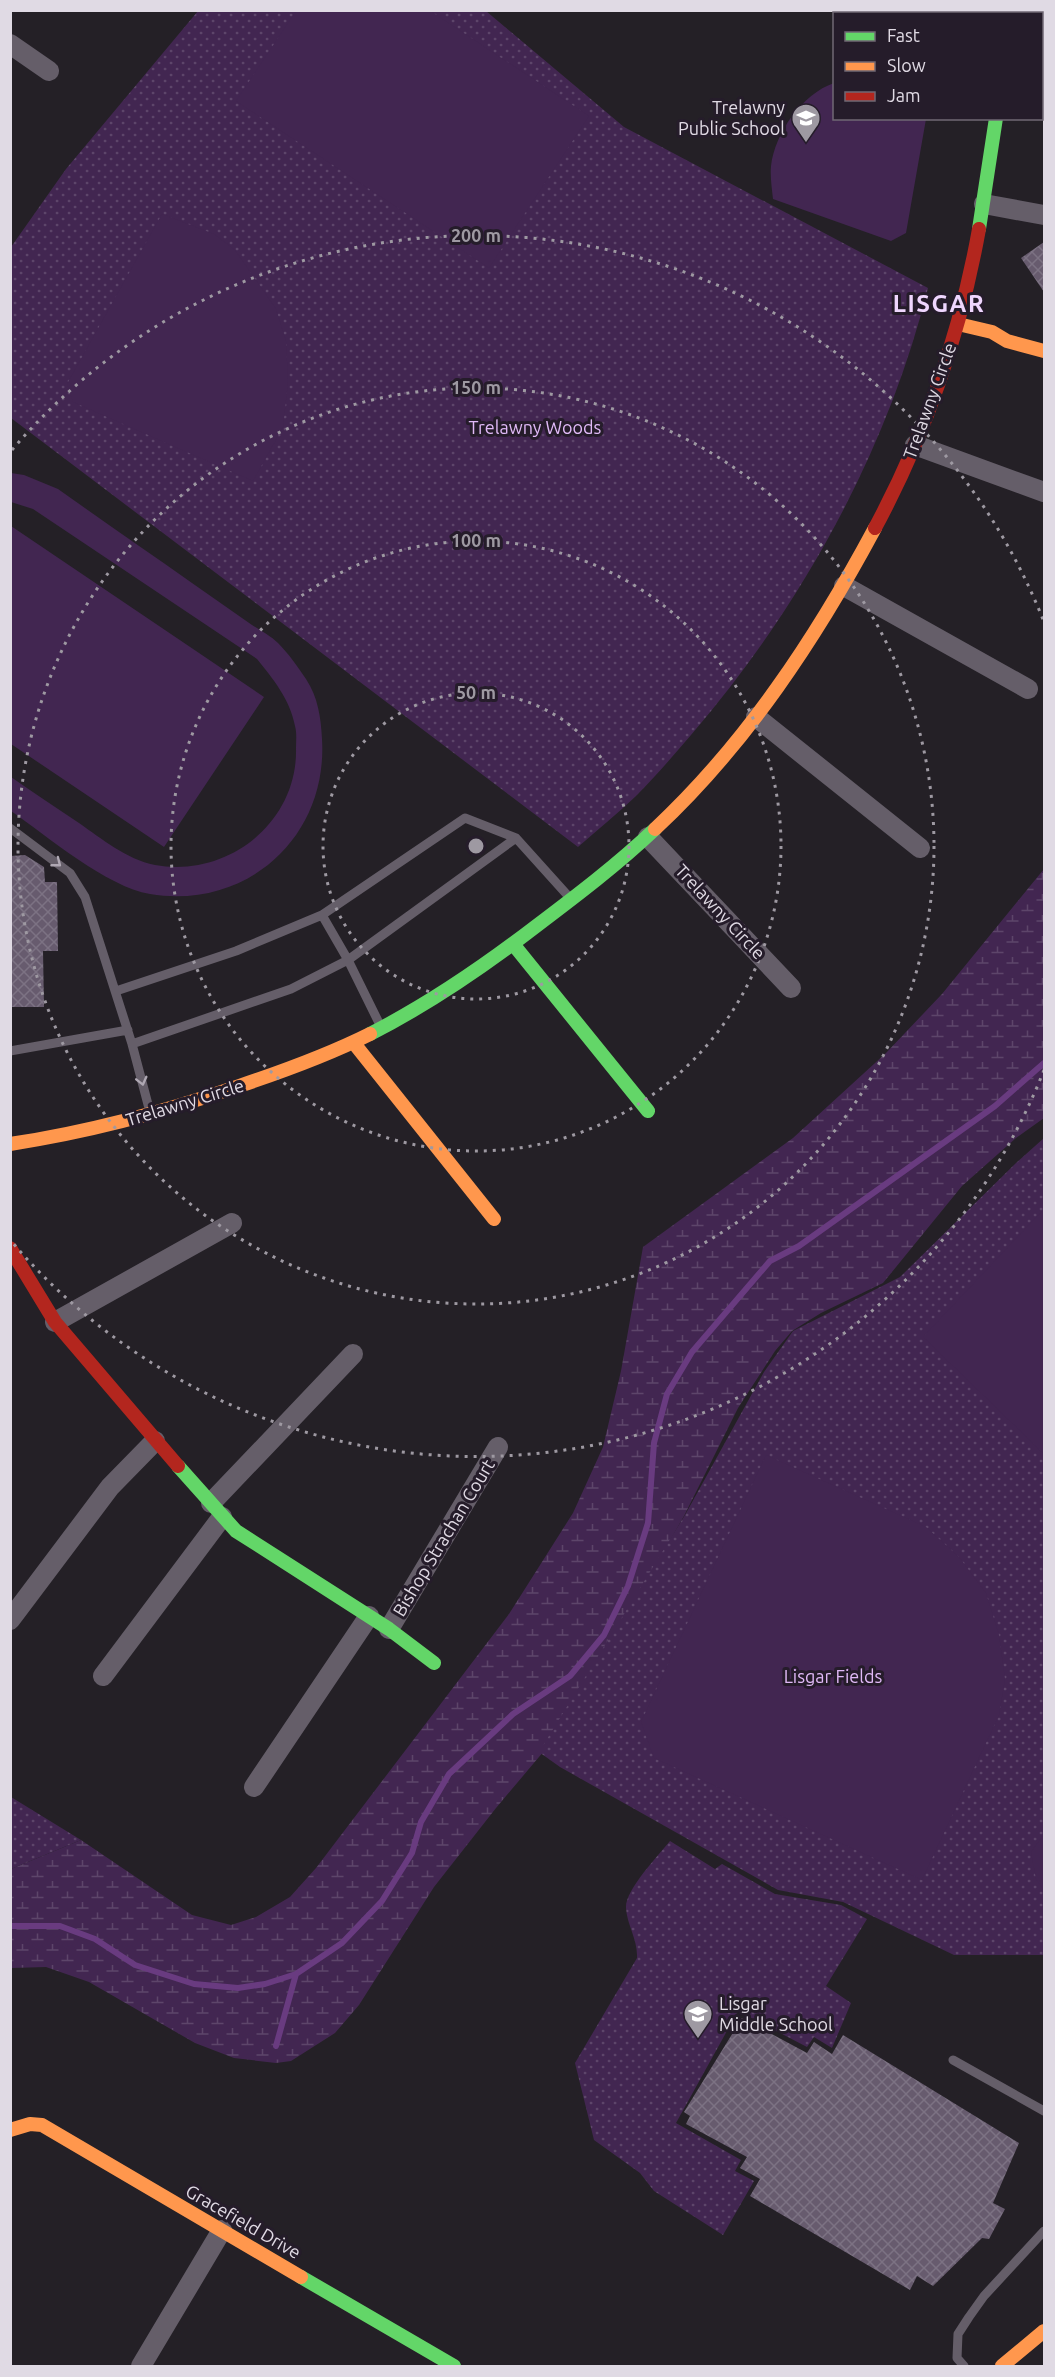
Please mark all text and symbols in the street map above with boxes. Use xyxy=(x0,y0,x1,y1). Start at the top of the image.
legend xyxy=(833,12,1043,120)
text: Fast xyxy=(887,25,920,45)
text: Slow xyxy=(887,55,926,75)
text: Jam xyxy=(887,85,921,105)
place label: Trelawny Public School xyxy=(678,97,785,138)
school or university icon: Trelawny Public School xyxy=(790,102,822,144)
text: 200 m xyxy=(451,225,501,245)
district label: LISGAR xyxy=(893,290,985,317)
street label: Trelawny Circle xyxy=(899,340,959,462)
text: 150 m xyxy=(451,377,501,397)
park label: Trelawny Woods xyxy=(469,417,602,437)
text: 100 m xyxy=(451,530,501,550)
text: 50 m xyxy=(456,682,496,702)
centre of rings xyxy=(466,836,486,856)
one-way arrow xyxy=(51,856,62,867)
street label: Trelawny Circle xyxy=(672,860,770,963)
street label: Trelawny Circle xyxy=(123,1075,246,1129)
one-way arrow xyxy=(135,1075,147,1086)
street label: Bishop Strachan Court xyxy=(388,1455,498,1620)
park label: Lisgar Fields xyxy=(784,1666,883,1686)
place label: Lisgar Middle School xyxy=(719,1993,833,2034)
school or university icon: Lisgar Middle School xyxy=(682,1998,714,2040)
street label: Gracefield Drive xyxy=(182,2180,305,2262)

